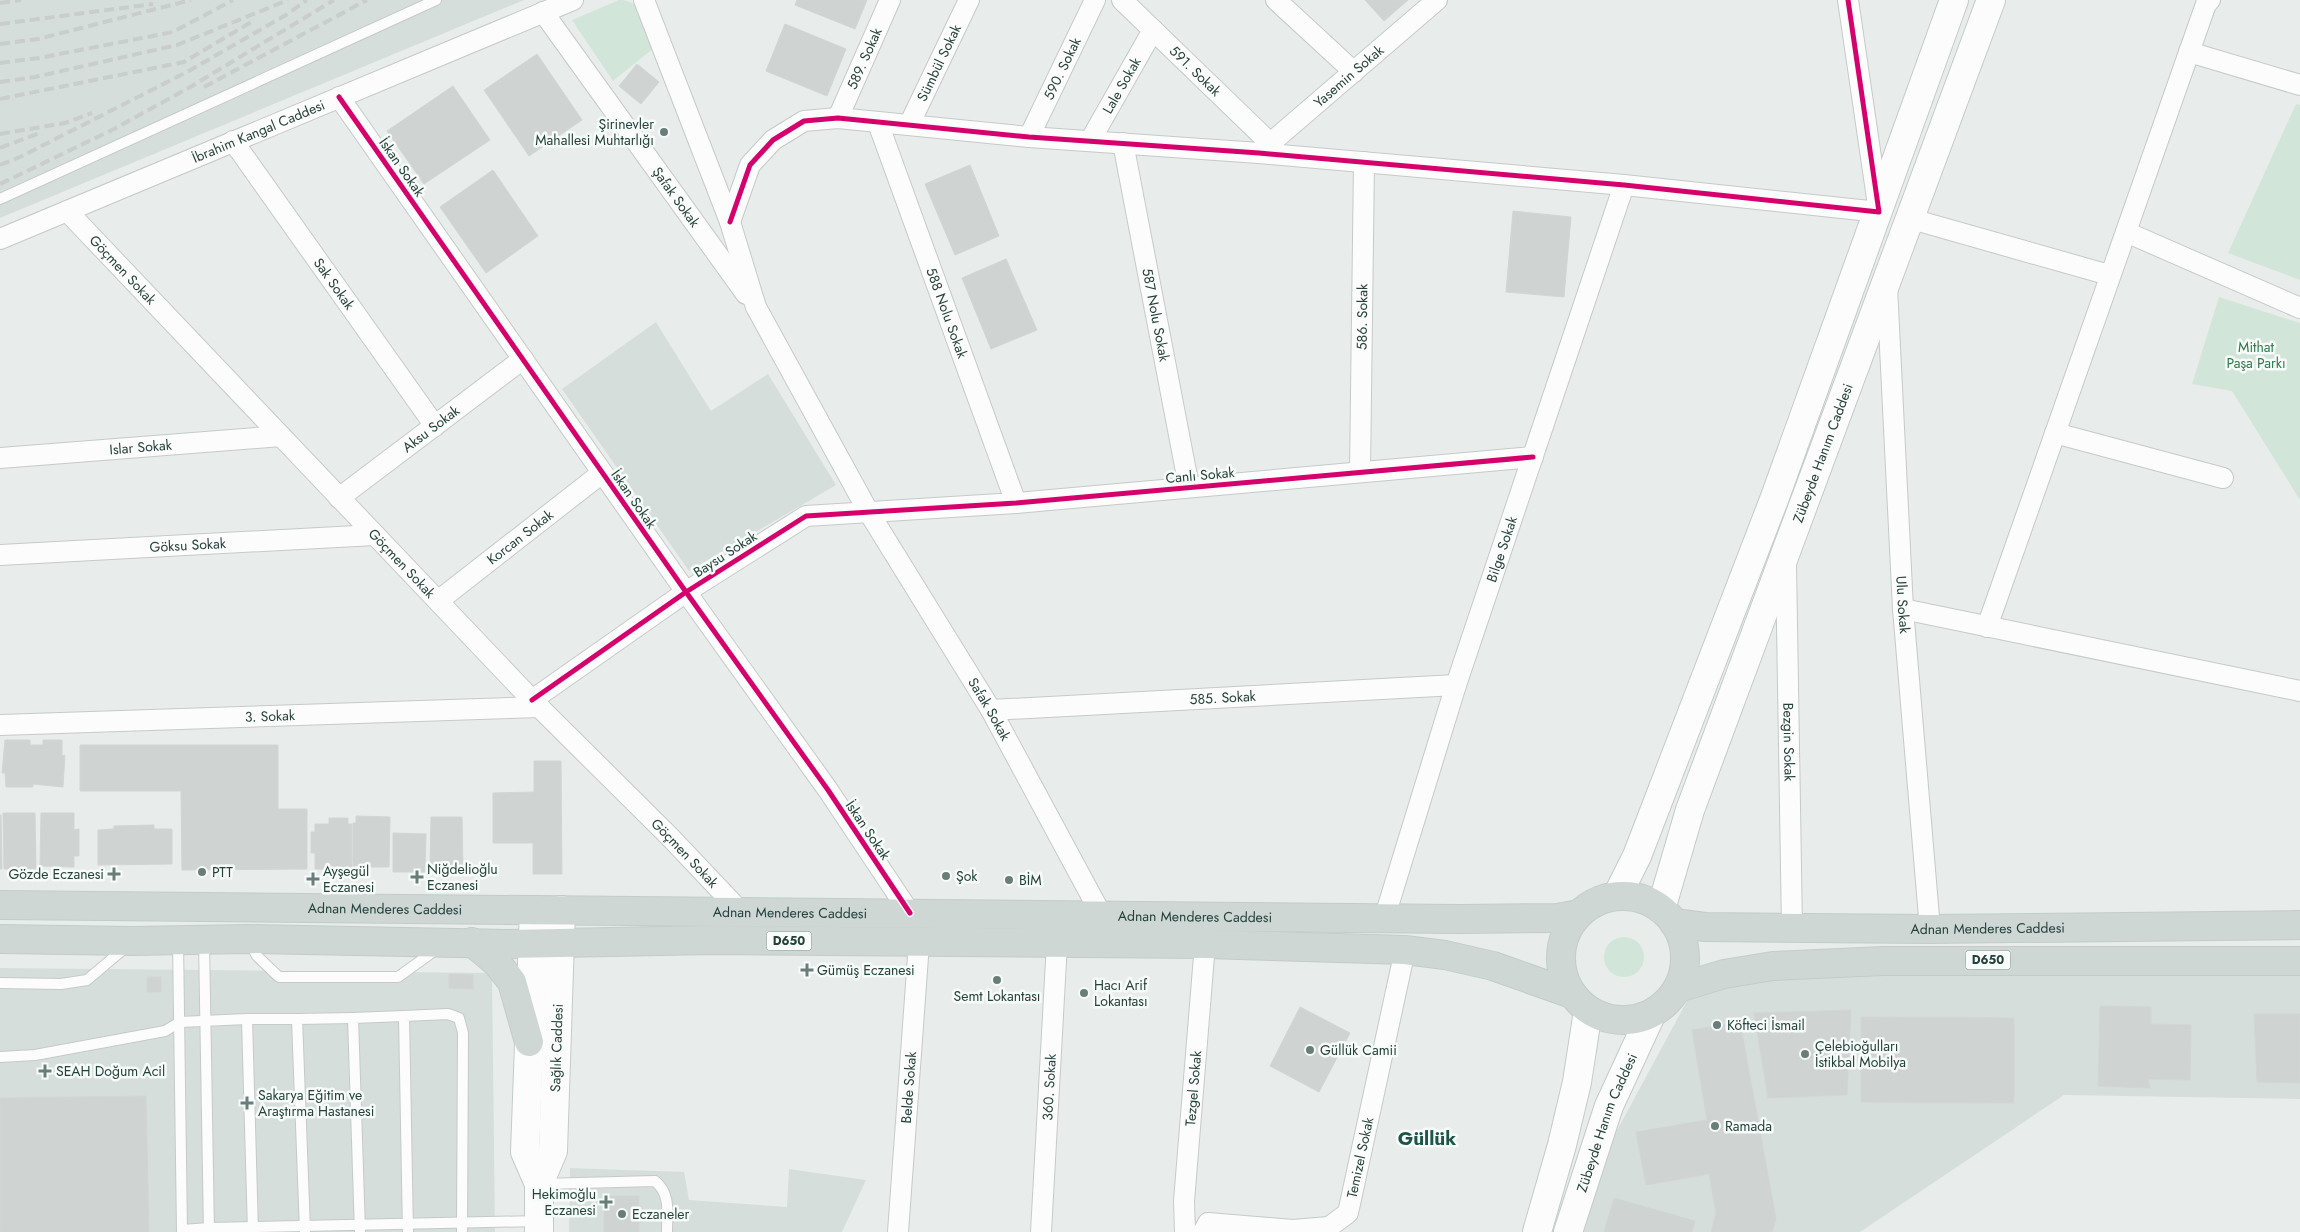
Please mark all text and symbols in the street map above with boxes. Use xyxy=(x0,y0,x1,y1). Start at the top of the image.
street label: Sümbül Sokak xyxy=(912,20,966,105)
street label: 589. Sokak xyxy=(842,24,887,93)
street label: 590. Sokak xyxy=(1038,33,1086,103)
street label: Yasemin Sokak xyxy=(1309,40,1388,112)
street label: 591. Sokak xyxy=(1165,41,1226,101)
street label: Lale Sokak xyxy=(1098,53,1146,117)
street label: İbrahim Kangal Caddesi xyxy=(189,95,328,168)
place label: Şirinevler Mahallesi Muhtarlığı xyxy=(535,114,654,150)
marker: Şirinevler Mahallesi Muhtarlığı xyxy=(658,126,670,138)
street label: İskan Sokak xyxy=(374,133,430,201)
street label: Şafak Sokak xyxy=(648,163,705,232)
street label: Göçmen Sokak xyxy=(85,230,161,310)
street label: Sak Sokak xyxy=(309,254,360,314)
street label: 588 Nolu Sokak xyxy=(921,265,973,362)
street label: 587 Nolu Sokak xyxy=(1137,267,1175,364)
street label: 586. Sokak xyxy=(1352,283,1372,350)
park label: Mithat Paşa Parkı xyxy=(2226,337,2286,373)
street label: Zübeyde Hanım Caddesi xyxy=(1788,381,1858,526)
street label: Aksu Sokak xyxy=(398,400,464,457)
street label: Islar Sokak xyxy=(109,435,173,459)
street label: Canlı Sokak xyxy=(1165,462,1236,488)
street label: İskan Sokak xyxy=(606,465,662,533)
street label: Korcan Sokak xyxy=(483,504,558,569)
street label: Bilge Sokak xyxy=(1481,513,1522,585)
street label: Göçmen Sokak xyxy=(364,524,441,603)
street label: Baysu Sokak xyxy=(689,525,761,582)
street label: Göksu Sokak xyxy=(149,533,227,557)
street label: Ulu Sokak xyxy=(1891,575,1915,635)
street label: Safak Sokak xyxy=(963,674,1016,745)
street label: 585. Sokak xyxy=(1189,686,1257,709)
street label: Bezgin Sokak xyxy=(1778,702,1800,782)
street label: 3. Sokak xyxy=(244,705,296,727)
street label: İskan Sokak xyxy=(841,796,896,864)
street label: Göçmen Sokak xyxy=(647,814,723,893)
place label: Niğdelioğlu Eczanesi xyxy=(427,859,498,895)
place label: Ayşegül Eczanesi xyxy=(323,861,374,897)
place label: PTT xyxy=(212,862,233,882)
place label: Gözde Eczanesi xyxy=(8,864,104,884)
marker: PTT xyxy=(196,866,208,878)
place label: Şok xyxy=(956,866,978,886)
marker: Gözde Eczanesi xyxy=(108,868,120,880)
marker: Şok xyxy=(940,870,952,882)
place label: BİM xyxy=(1019,870,1042,890)
marker: Niğdelioğlu Eczanesi xyxy=(411,871,423,883)
marker: Ayşegül Eczanesi xyxy=(307,873,319,885)
marker: BİM xyxy=(1003,874,1015,886)
street label: Adnan Menderes Caddesi xyxy=(308,898,462,919)
street label: Adnan Menderes Caddesi xyxy=(713,902,867,923)
street label: Adnan Menderes Caddesi xyxy=(1118,906,1272,927)
street label: Adnan Menderes Caddesi xyxy=(1910,918,2065,939)
road number: D650 xyxy=(766,931,812,950)
road number: D650 xyxy=(1966,950,2010,970)
place label: Gümüş Eczanesi xyxy=(817,960,915,980)
marker: Gümüş Eczanesi xyxy=(801,964,813,976)
marker: Semt Lokantası xyxy=(991,974,1003,986)
place label: Hacı Arif Lokantası xyxy=(1094,975,1148,1011)
place label: Semt Lokantası xyxy=(954,986,1040,1006)
marker: Hacı Arif Lokantası xyxy=(1078,987,1090,999)
street label: Sağlık Caddesi xyxy=(545,1003,568,1092)
place label: Köfteci İsmail xyxy=(1727,1015,1805,1035)
marker: Köfteci İsmail xyxy=(1711,1019,1723,1031)
place label: Çelebioğulları İstikbal Mobilya xyxy=(1815,1036,1906,1072)
place label: Güllük Camii xyxy=(1320,1040,1397,1060)
marker: Güllük Camii xyxy=(1304,1044,1316,1056)
marker: Çelebioğulları İstikbal Mobilya xyxy=(1799,1048,1811,1060)
street label: Tezgel Sokak xyxy=(1180,1049,1206,1127)
street label: Belde Sokak xyxy=(896,1050,921,1124)
street label: Zübeyde Hanım Caddesi xyxy=(1572,1050,1642,1195)
street label: 360. Sokak xyxy=(1037,1052,1061,1121)
place label: SEAH Doğum Acil xyxy=(56,1061,165,1081)
marker: SEAH Doğum Acil xyxy=(38,1064,52,1078)
place label: Sakarya Eğitim ve Araştırma Hastanesi xyxy=(258,1085,374,1121)
marker: Sakarya Eğitim ve Araştırma Hastanesi xyxy=(240,1096,254,1110)
street label: Temizel Sokak xyxy=(1342,1114,1379,1200)
place label: Ramada xyxy=(1725,1116,1772,1136)
marker: Ramada xyxy=(1709,1120,1721,1132)
district label: Güllük xyxy=(1398,1125,1456,1152)
place label: Hekimoğlu Eczanesi xyxy=(532,1184,596,1220)
marker: Hekimoğlu Eczanesi xyxy=(600,1196,612,1208)
place label: Eczaneler xyxy=(632,1204,690,1224)
marker: Eczaneler xyxy=(616,1208,628,1220)

